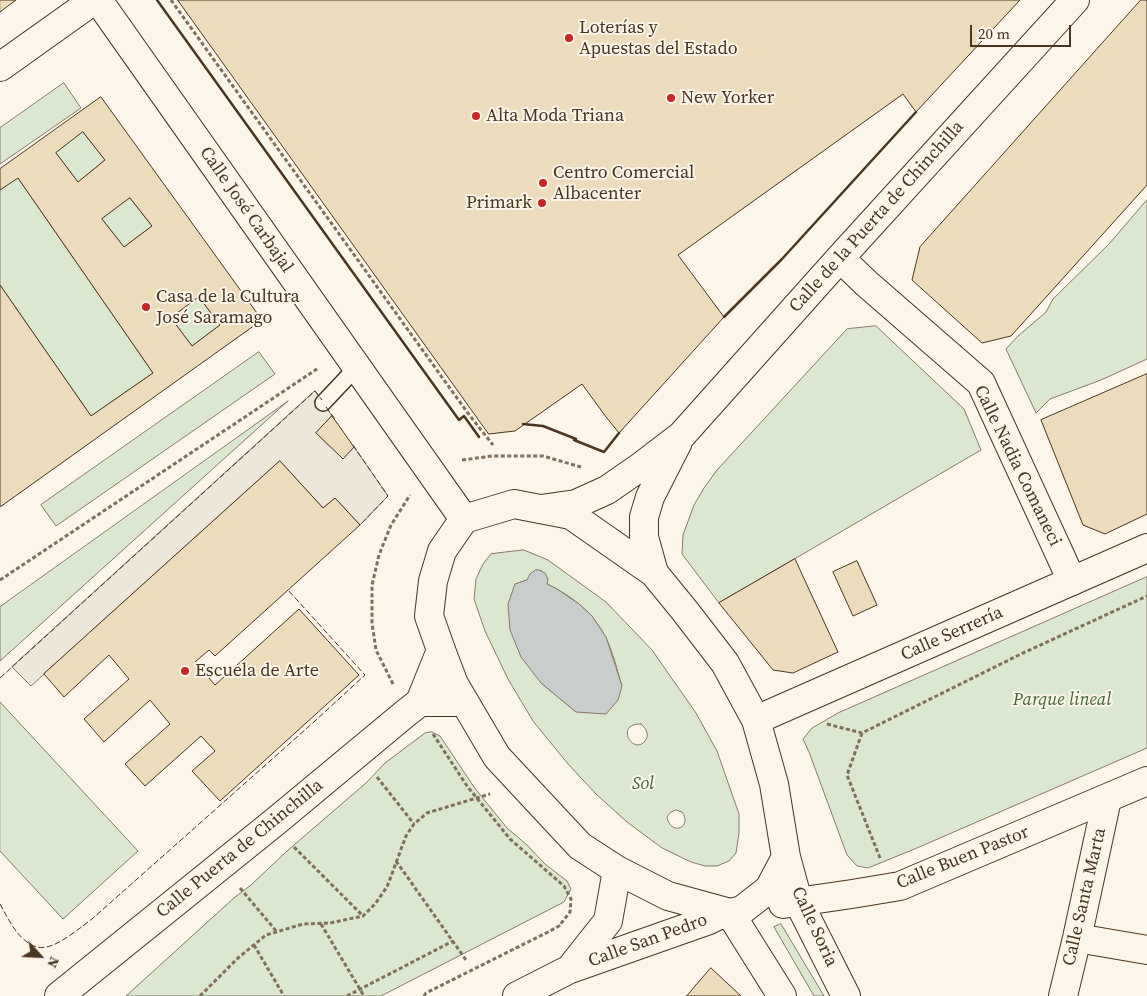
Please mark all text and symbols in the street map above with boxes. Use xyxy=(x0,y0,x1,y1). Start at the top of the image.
scale bar xyxy=(972,15,1073,47)
place label: Loterías y Apuestas del Estado xyxy=(579,17,738,59)
text: 20 m xyxy=(978,23,1010,44)
marker: Loterías y Apuestas del Estado xyxy=(563,32,575,44)
place label: New Yorker xyxy=(681,87,774,109)
marker: New Yorker xyxy=(665,92,677,104)
place label: Alta Moda Triana xyxy=(486,105,624,127)
marker: Alta Moda Triana xyxy=(470,110,482,122)
street label: Calle de la Puerta de Chinchilla xyxy=(785,117,969,317)
street label: Calle José Carbajal xyxy=(194,143,298,277)
place label: Centro Comercial Albacenter xyxy=(553,162,694,204)
marker: Centro Comercial Albacenter xyxy=(537,177,549,189)
place label: Primark xyxy=(466,192,532,214)
marker: Primark xyxy=(536,197,548,209)
place label: Casa de la Cultura José Saramago xyxy=(156,286,300,328)
marker: Casa de la Cultura José Saramago xyxy=(140,301,152,313)
street label: Calle Nadia Comaneci xyxy=(969,382,1065,550)
street label: Calle Serrería xyxy=(898,602,1006,666)
place label: Escuela de Arte xyxy=(195,660,319,682)
marker: Escuela de Arte xyxy=(179,665,191,677)
park label: Parque lineal xyxy=(1013,689,1111,711)
park label: Sol xyxy=(632,773,654,795)
street label: Calle Puerta de Chinchilla xyxy=(152,775,328,923)
street label: Calle Buen Pastor xyxy=(894,822,1032,894)
street label: Calle Santa Marta xyxy=(1059,826,1111,968)
street label: Calle Soria xyxy=(786,884,842,970)
street label: Calle San Pedro xyxy=(586,909,710,973)
north arrow xyxy=(15,931,65,981)
text: N xyxy=(42,953,65,971)

